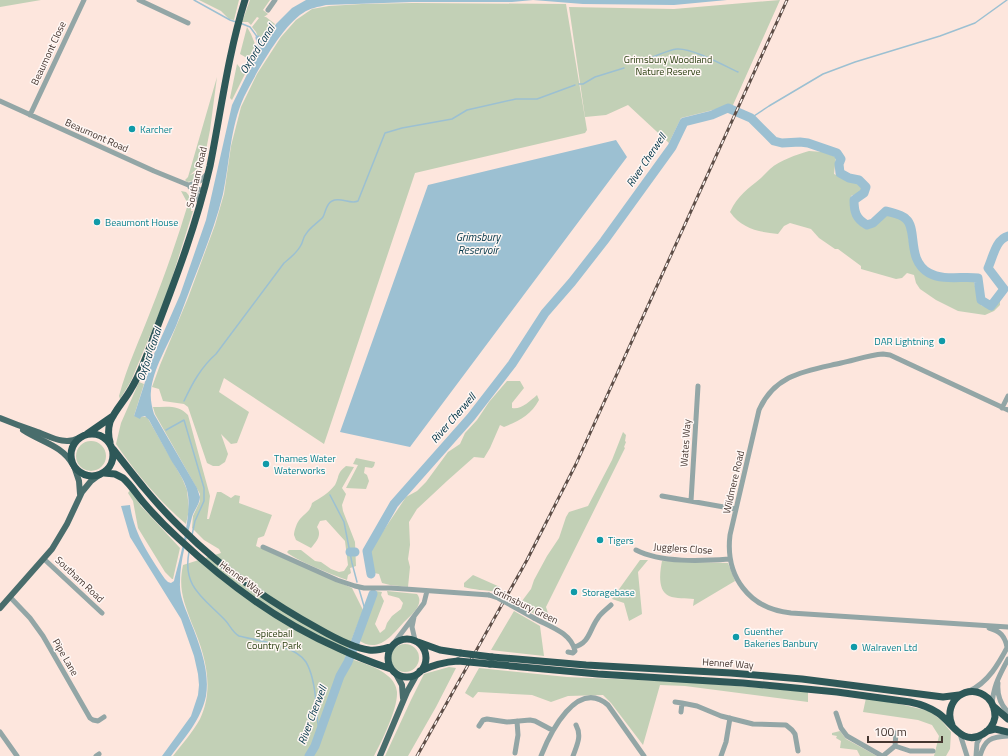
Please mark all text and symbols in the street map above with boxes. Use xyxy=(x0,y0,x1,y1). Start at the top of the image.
street label: Beaumont Close xyxy=(27,19,70,88)
water label: Oxford Canal xyxy=(235,20,279,77)
park label: Grimsbury Woodland Nature Reserve xyxy=(624,52,712,79)
street label: Beaumont Road xyxy=(63,115,131,156)
place label: Karcher xyxy=(140,122,173,137)
marker: Karcher xyxy=(127,124,137,134)
water label: River Cherwell xyxy=(622,129,671,190)
street label: Southam Road xyxy=(182,145,211,209)
place label: Beaumont House xyxy=(105,215,178,230)
marker: Beaumont House xyxy=(92,217,102,227)
water label: Grimsbury Reservoir xyxy=(456,229,501,258)
water label: Oxford Canal xyxy=(132,324,166,383)
place label: DAR Lightning xyxy=(874,334,934,349)
marker: DAR Lightning xyxy=(937,336,947,346)
water label: River Cherwell xyxy=(427,388,480,447)
street label: Wates Way xyxy=(676,419,695,467)
street label: Wildmere Road xyxy=(719,449,748,515)
place label: Thames Water Waterworks xyxy=(274,451,336,478)
marker: Thames Water Waterworks xyxy=(261,459,271,469)
place label: Tigers xyxy=(608,533,634,548)
marker: Tigers xyxy=(595,535,605,545)
street label: Jugglers Close xyxy=(653,539,713,558)
street label: Southam Road xyxy=(52,553,107,606)
street label: Hennef Way xyxy=(216,557,267,600)
street label: Grimsbury Green xyxy=(491,583,561,628)
place label: Storagebase xyxy=(582,585,635,600)
marker: Storagebase xyxy=(569,587,579,597)
place label: Guenther Bakeries Banbury xyxy=(744,624,818,651)
park label: Spiceball Country Park xyxy=(247,626,301,653)
marker: Guenther Bakeries Banbury xyxy=(731,632,741,642)
street label: Pipe Lane xyxy=(49,636,82,679)
place label: Walraven Ltd xyxy=(862,640,917,655)
marker: Walraven Ltd xyxy=(849,642,859,652)
street label: Hennef Way xyxy=(702,654,754,673)
water label: River Cherwell xyxy=(293,682,331,747)
scale bar xyxy=(868,718,942,744)
text: 100 m xyxy=(874,722,907,741)

